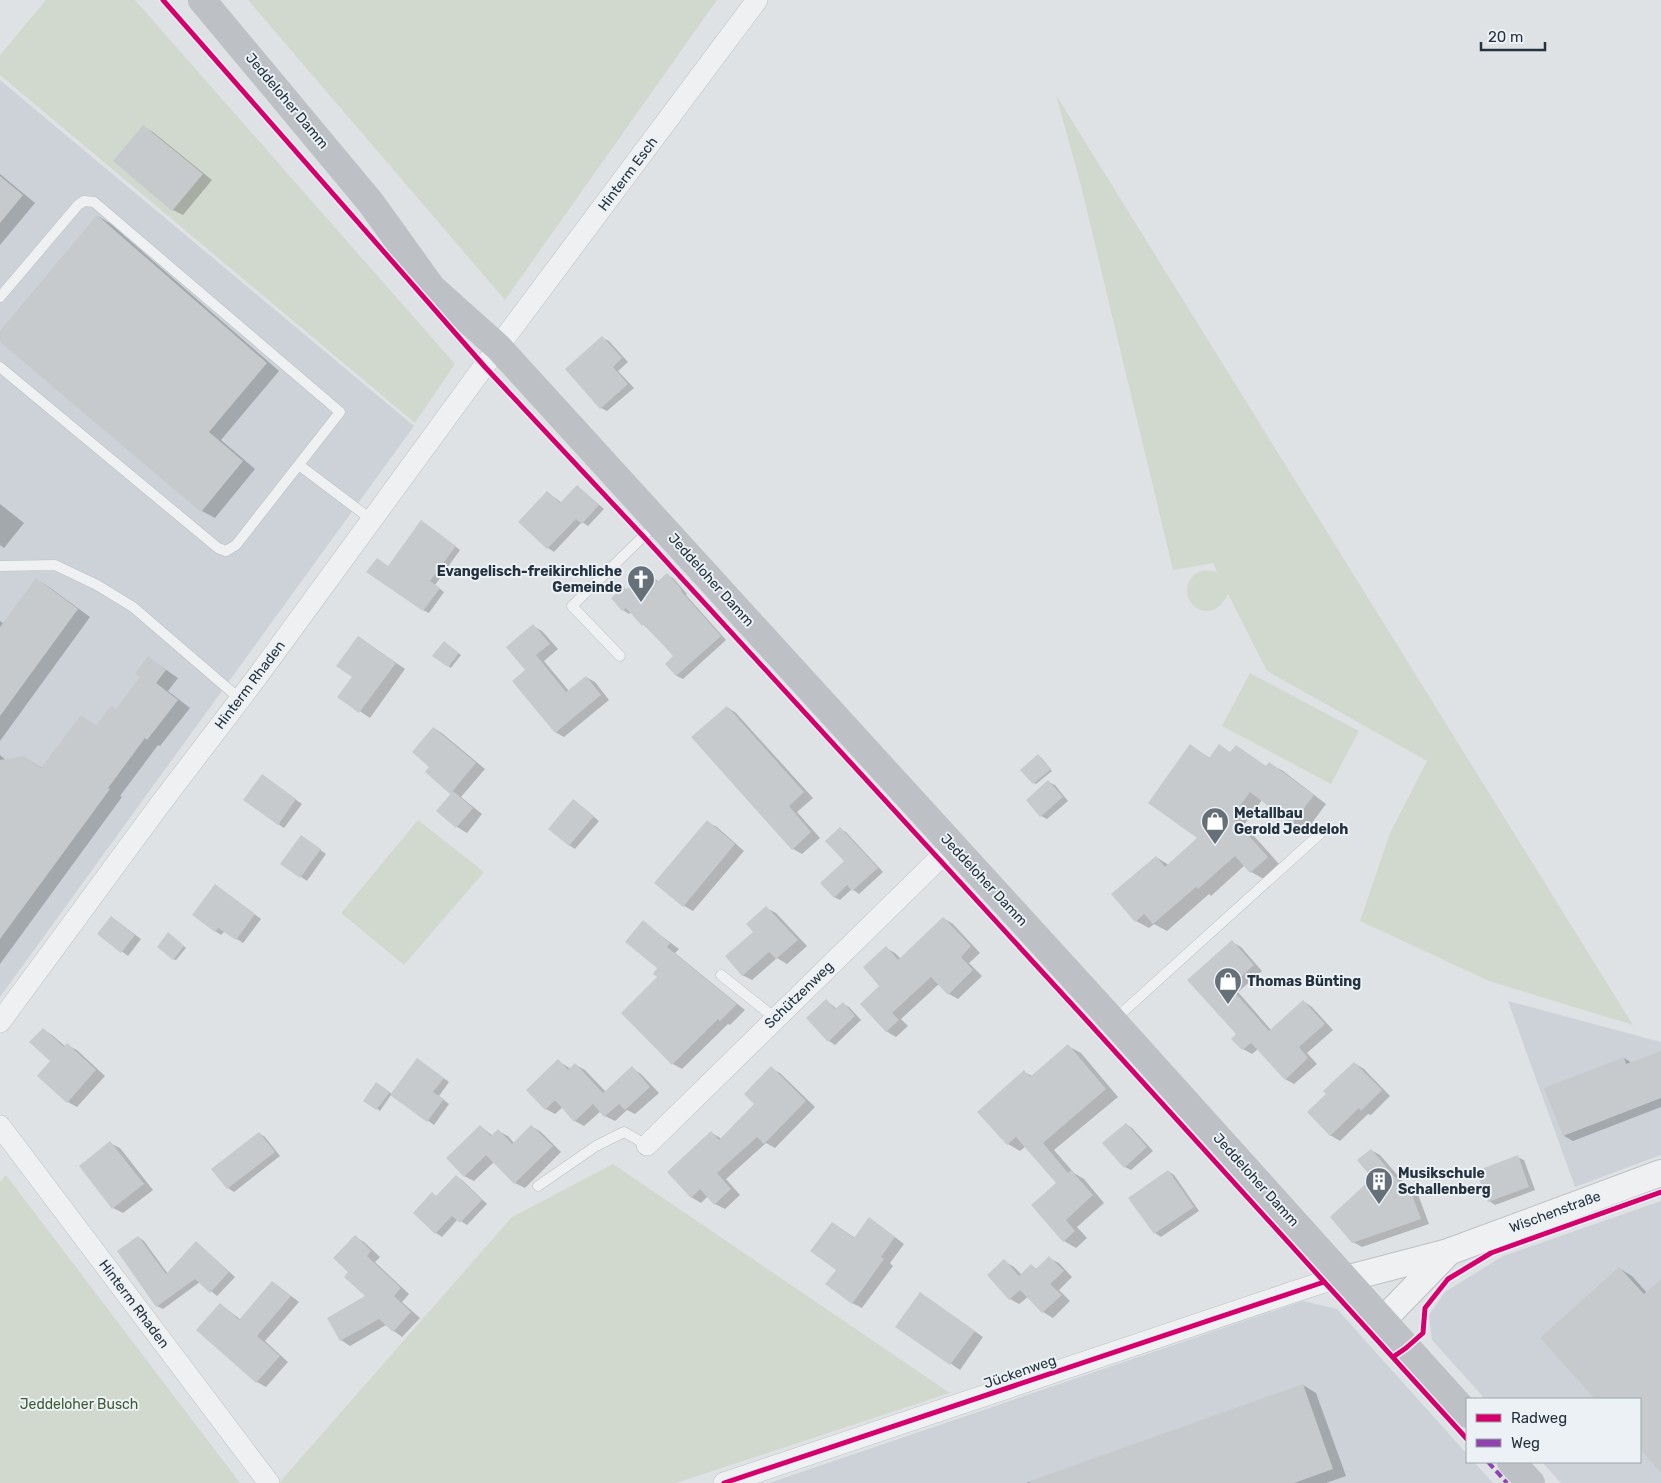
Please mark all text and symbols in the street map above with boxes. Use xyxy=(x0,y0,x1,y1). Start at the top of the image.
scale bar xyxy=(1481,20,1545,52)
text: 20 m xyxy=(1488,28,1523,46)
street label: Jeddeloher Damm xyxy=(242,50,332,152)
street label: Hinterm Esch xyxy=(595,134,661,214)
street label: Jeddeloher Damm xyxy=(665,530,757,630)
place label: Evangelisch-freikirchliche Gemeinde xyxy=(437,563,622,596)
church icon: Evangelisch-freikirchliche Gemeinde xyxy=(626,564,656,603)
street label: Hinterm Rhaden xyxy=(211,637,289,733)
place label: Metallbau Gerold Jeddeloh xyxy=(1234,805,1348,838)
shop icon: Metallbau Gerold Jeddeloh xyxy=(1200,806,1230,845)
street label: Jeddeloher Damm xyxy=(937,830,1031,930)
street label: Schützenweg xyxy=(761,958,837,1032)
shop icon: Thomas Bünting xyxy=(1213,966,1243,1005)
place label: Thomas Bünting xyxy=(1247,973,1361,990)
street label: Jeddeloher Damm xyxy=(1210,1130,1302,1230)
place label: Musikschule Schallenberg xyxy=(1398,1165,1491,1198)
building icon: Musikschule Schallenberg xyxy=(1364,1166,1394,1205)
street label: Wischenstraße xyxy=(1507,1188,1603,1236)
street label: Hinterm Rhaden xyxy=(95,1256,173,1352)
street label: Jückenweg xyxy=(982,1352,1058,1392)
park label: Jeddeloher Busch xyxy=(20,1396,138,1413)
legend xyxy=(1466,1398,1641,1463)
text: Radweg xyxy=(1511,1409,1567,1427)
text: Weg xyxy=(1511,1434,1540,1452)

